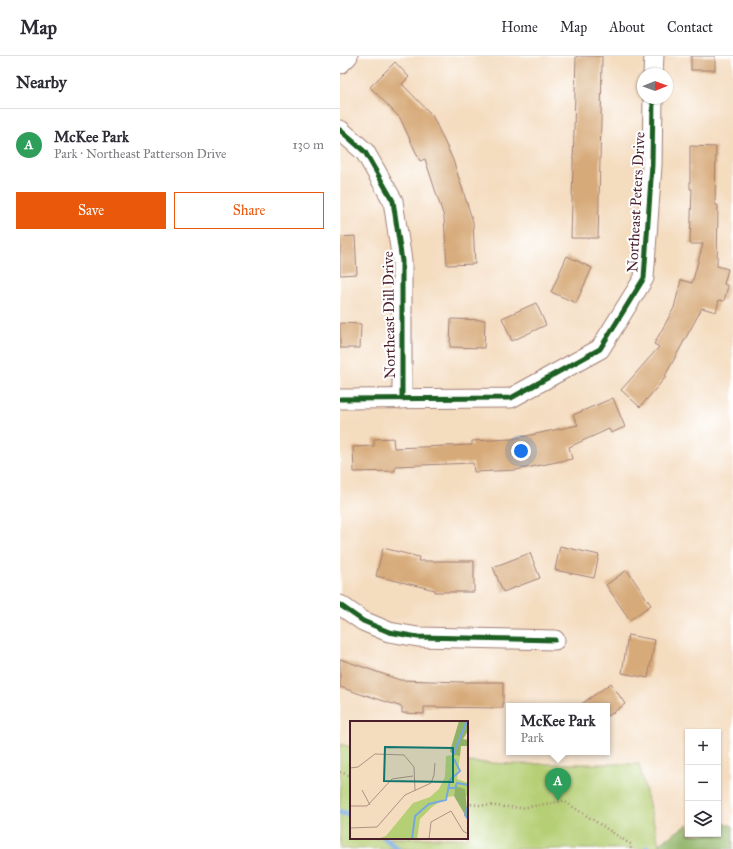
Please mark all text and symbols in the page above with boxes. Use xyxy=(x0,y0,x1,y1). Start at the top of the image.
text: Map xyxy=(20,16,57,39)
text: Home xyxy=(501,19,538,36)
text: Map xyxy=(560,19,587,36)
text: About xyxy=(609,19,645,36)
text: Contact xyxy=(667,19,713,36)
north arrow xyxy=(637,68,673,104)
text: Nearby xyxy=(16,72,67,93)
text: McKee Park xyxy=(54,128,129,146)
street label: Northeast Peters Drive xyxy=(623,131,649,273)
text: A xyxy=(25,137,33,153)
text: 130 m xyxy=(292,137,324,153)
text: Park · Northeast Patterson Drive xyxy=(54,146,227,162)
button: Save xyxy=(16,192,166,229)
button: Share xyxy=(174,192,324,229)
street label: Northeast Dill Drive xyxy=(379,251,399,379)
your location xyxy=(511,441,531,461)
popup xyxy=(506,703,610,755)
text: McKee Park xyxy=(521,712,595,730)
inset map xyxy=(350,721,468,839)
map controls xyxy=(685,729,721,837)
button: + xyxy=(685,729,721,765)
text: Park xyxy=(521,730,544,746)
button: − xyxy=(685,765,721,801)
pin: A xyxy=(545,768,571,801)
button: layers xyxy=(685,801,721,837)

